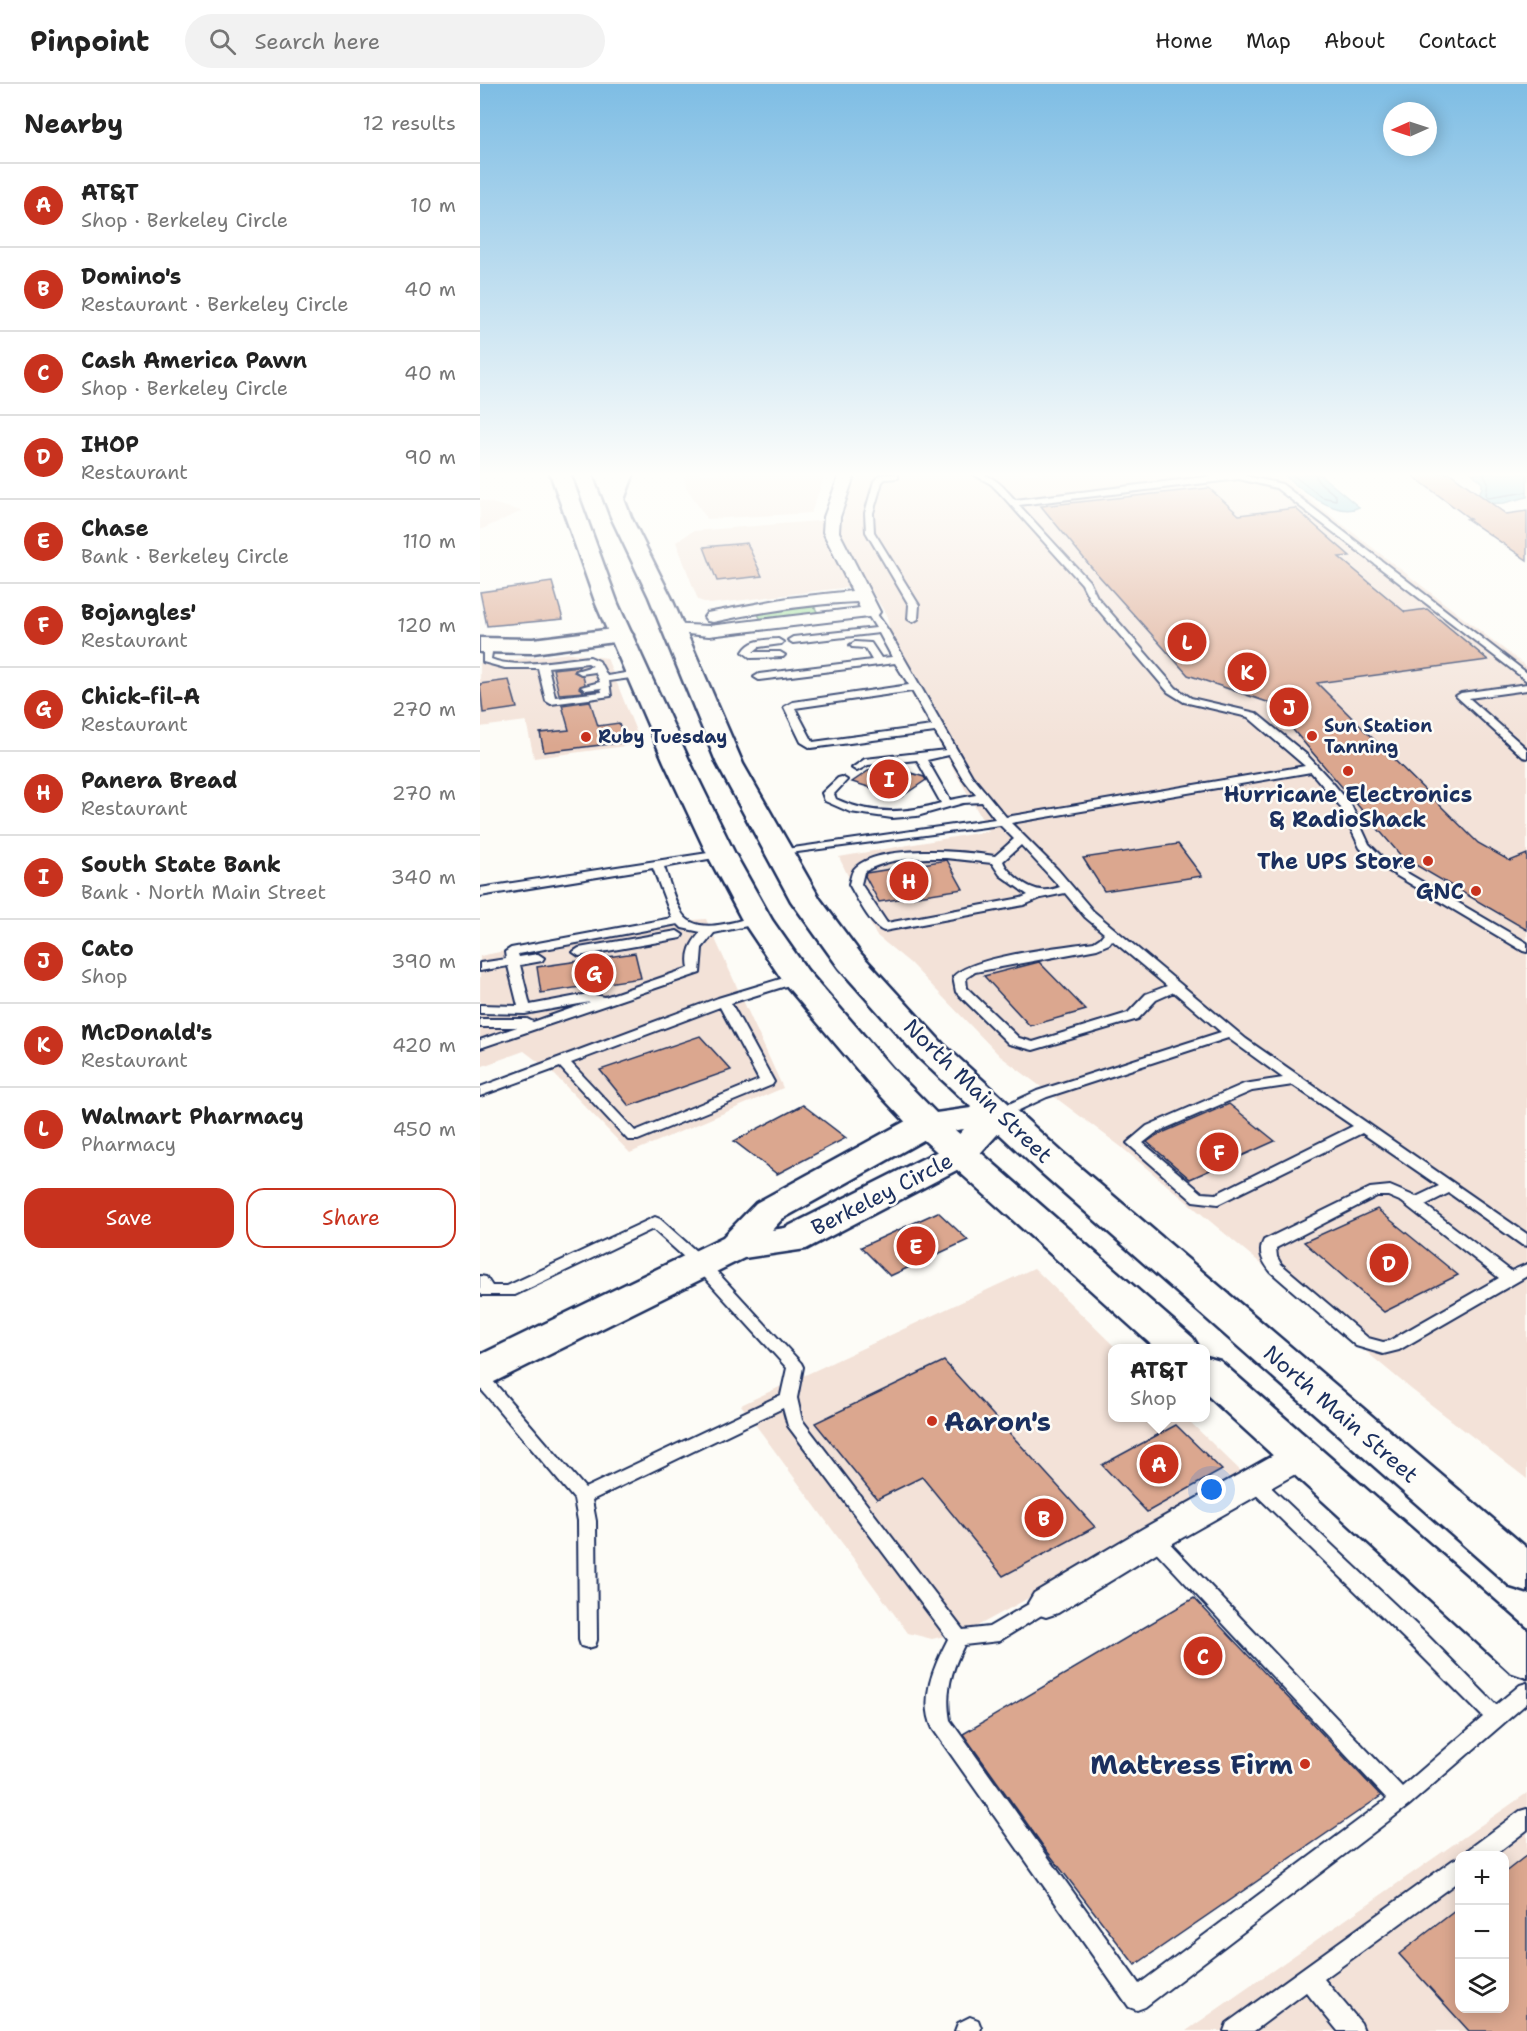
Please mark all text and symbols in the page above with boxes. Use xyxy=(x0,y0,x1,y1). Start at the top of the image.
search box xyxy=(185,14,605,68)
text: Pinpoint xyxy=(30,22,149,60)
icon: search xyxy=(206,25,239,58)
text: Search here xyxy=(254,27,380,56)
text: Home xyxy=(1155,27,1213,55)
text: Map xyxy=(1246,27,1291,55)
text: About xyxy=(1324,27,1385,55)
text: Contact xyxy=(1418,27,1497,55)
north arrow xyxy=(1383,102,1437,156)
text: Nearby xyxy=(24,106,123,141)
text: 12 results xyxy=(363,110,456,136)
text: AT&T xyxy=(81,178,139,207)
text: A xyxy=(36,192,51,218)
text: 10 m xyxy=(410,192,456,218)
text: Shop · Berkeley Circle xyxy=(81,207,288,233)
text: Domino's xyxy=(81,262,181,291)
text: B xyxy=(37,276,50,302)
text: 40 m xyxy=(404,276,456,302)
text: Restaurant · Berkeley Circle xyxy=(81,291,349,317)
text: Cash America Pawn xyxy=(81,346,307,375)
text: C xyxy=(37,360,50,386)
text: 40 m xyxy=(404,360,456,386)
text: Shop · Berkeley Circle xyxy=(81,375,288,401)
text: IHOP xyxy=(81,430,139,459)
text: D xyxy=(36,444,51,470)
text: 90 m xyxy=(404,444,456,470)
text: Restaurant xyxy=(81,459,188,485)
text: Chase xyxy=(81,514,149,543)
text: E xyxy=(37,528,50,554)
text: 110 m xyxy=(402,528,456,554)
text: Bank · Berkeley Circle xyxy=(81,543,289,569)
text: Bojangles' xyxy=(81,598,196,627)
text: F xyxy=(38,612,49,638)
text: 120 m xyxy=(397,612,456,638)
pin: L xyxy=(1168,620,1206,664)
text: Restaurant xyxy=(81,627,188,653)
pin: K xyxy=(1228,650,1266,694)
text: Chick-fil-A xyxy=(81,682,200,711)
pin: J xyxy=(1270,684,1308,730)
text: G xyxy=(35,696,52,722)
text: 270 m xyxy=(392,696,456,722)
text: Restaurant xyxy=(81,711,188,737)
place label: Sun Station Tanning xyxy=(1324,714,1432,759)
place label: Ruby Tuesday xyxy=(598,725,727,749)
marker: Sun Station Tanning xyxy=(1305,729,1319,743)
marker: Ruby Tuesday xyxy=(579,730,593,744)
pin: I xyxy=(870,756,908,802)
marker: Hurricane Electronics & RadioShack xyxy=(1341,764,1355,778)
text: Panera Bread xyxy=(81,766,238,795)
text: H xyxy=(36,780,51,806)
text: 270 m xyxy=(392,780,456,806)
place label: Hurricane Electronics & RadioShack xyxy=(1224,780,1472,834)
text: Restaurant xyxy=(81,795,188,821)
place label: The UPS Store xyxy=(1257,847,1416,876)
text: South State Bank xyxy=(81,850,281,879)
marker: The UPS Store xyxy=(1421,854,1435,868)
pin: H xyxy=(890,858,928,904)
text: I xyxy=(38,864,49,890)
text: 340 m xyxy=(391,864,456,890)
place label: GNC xyxy=(1416,877,1464,906)
text: Bank · North Main Street xyxy=(81,879,326,905)
marker: GNC xyxy=(1469,884,1483,898)
text: Cato xyxy=(81,934,134,963)
text: J xyxy=(37,948,50,974)
text: 390 m xyxy=(391,948,456,974)
pin: G xyxy=(574,950,614,996)
text: Shop xyxy=(81,963,128,989)
street label: North Main Street xyxy=(897,1012,1059,1170)
text: McDonald's xyxy=(81,1018,212,1047)
text: K xyxy=(37,1032,50,1058)
text: 420 m xyxy=(392,1032,456,1058)
text: Restaurant xyxy=(81,1047,188,1073)
text: Walmart Pharmacy xyxy=(81,1102,304,1131)
text: L xyxy=(38,1116,49,1142)
text: 450 m xyxy=(392,1116,456,1142)
pin: F xyxy=(1200,1130,1238,1174)
text: Pharmacy xyxy=(81,1131,176,1157)
street label: Berkeley Circle xyxy=(806,1146,958,1242)
button: Save xyxy=(24,1188,234,1248)
button: Share xyxy=(246,1188,456,1248)
pin: E xyxy=(896,1224,936,1268)
pin: D xyxy=(1370,1240,1408,1286)
street label: North Main Street xyxy=(1257,1339,1425,1489)
popup xyxy=(1108,1344,1210,1422)
text: AT&T xyxy=(1130,1356,1188,1385)
text: Shop xyxy=(1130,1385,1177,1411)
place label: Aaron's xyxy=(944,1403,1051,1440)
marker: Aaron's xyxy=(925,1414,939,1428)
pin: A xyxy=(1140,1442,1178,1486)
your location xyxy=(1197,1475,1226,1504)
pin: B xyxy=(1024,1496,1064,1540)
pin: C xyxy=(1184,1634,1222,1678)
place label: Mattress Firm xyxy=(1090,1746,1293,1783)
marker: Mattress Firm xyxy=(1298,1757,1312,1771)
map controls xyxy=(1455,1851,1509,2013)
button: + xyxy=(1455,1851,1509,1905)
button: − xyxy=(1455,1905,1509,1959)
button: layers xyxy=(1455,1959,1509,2013)

